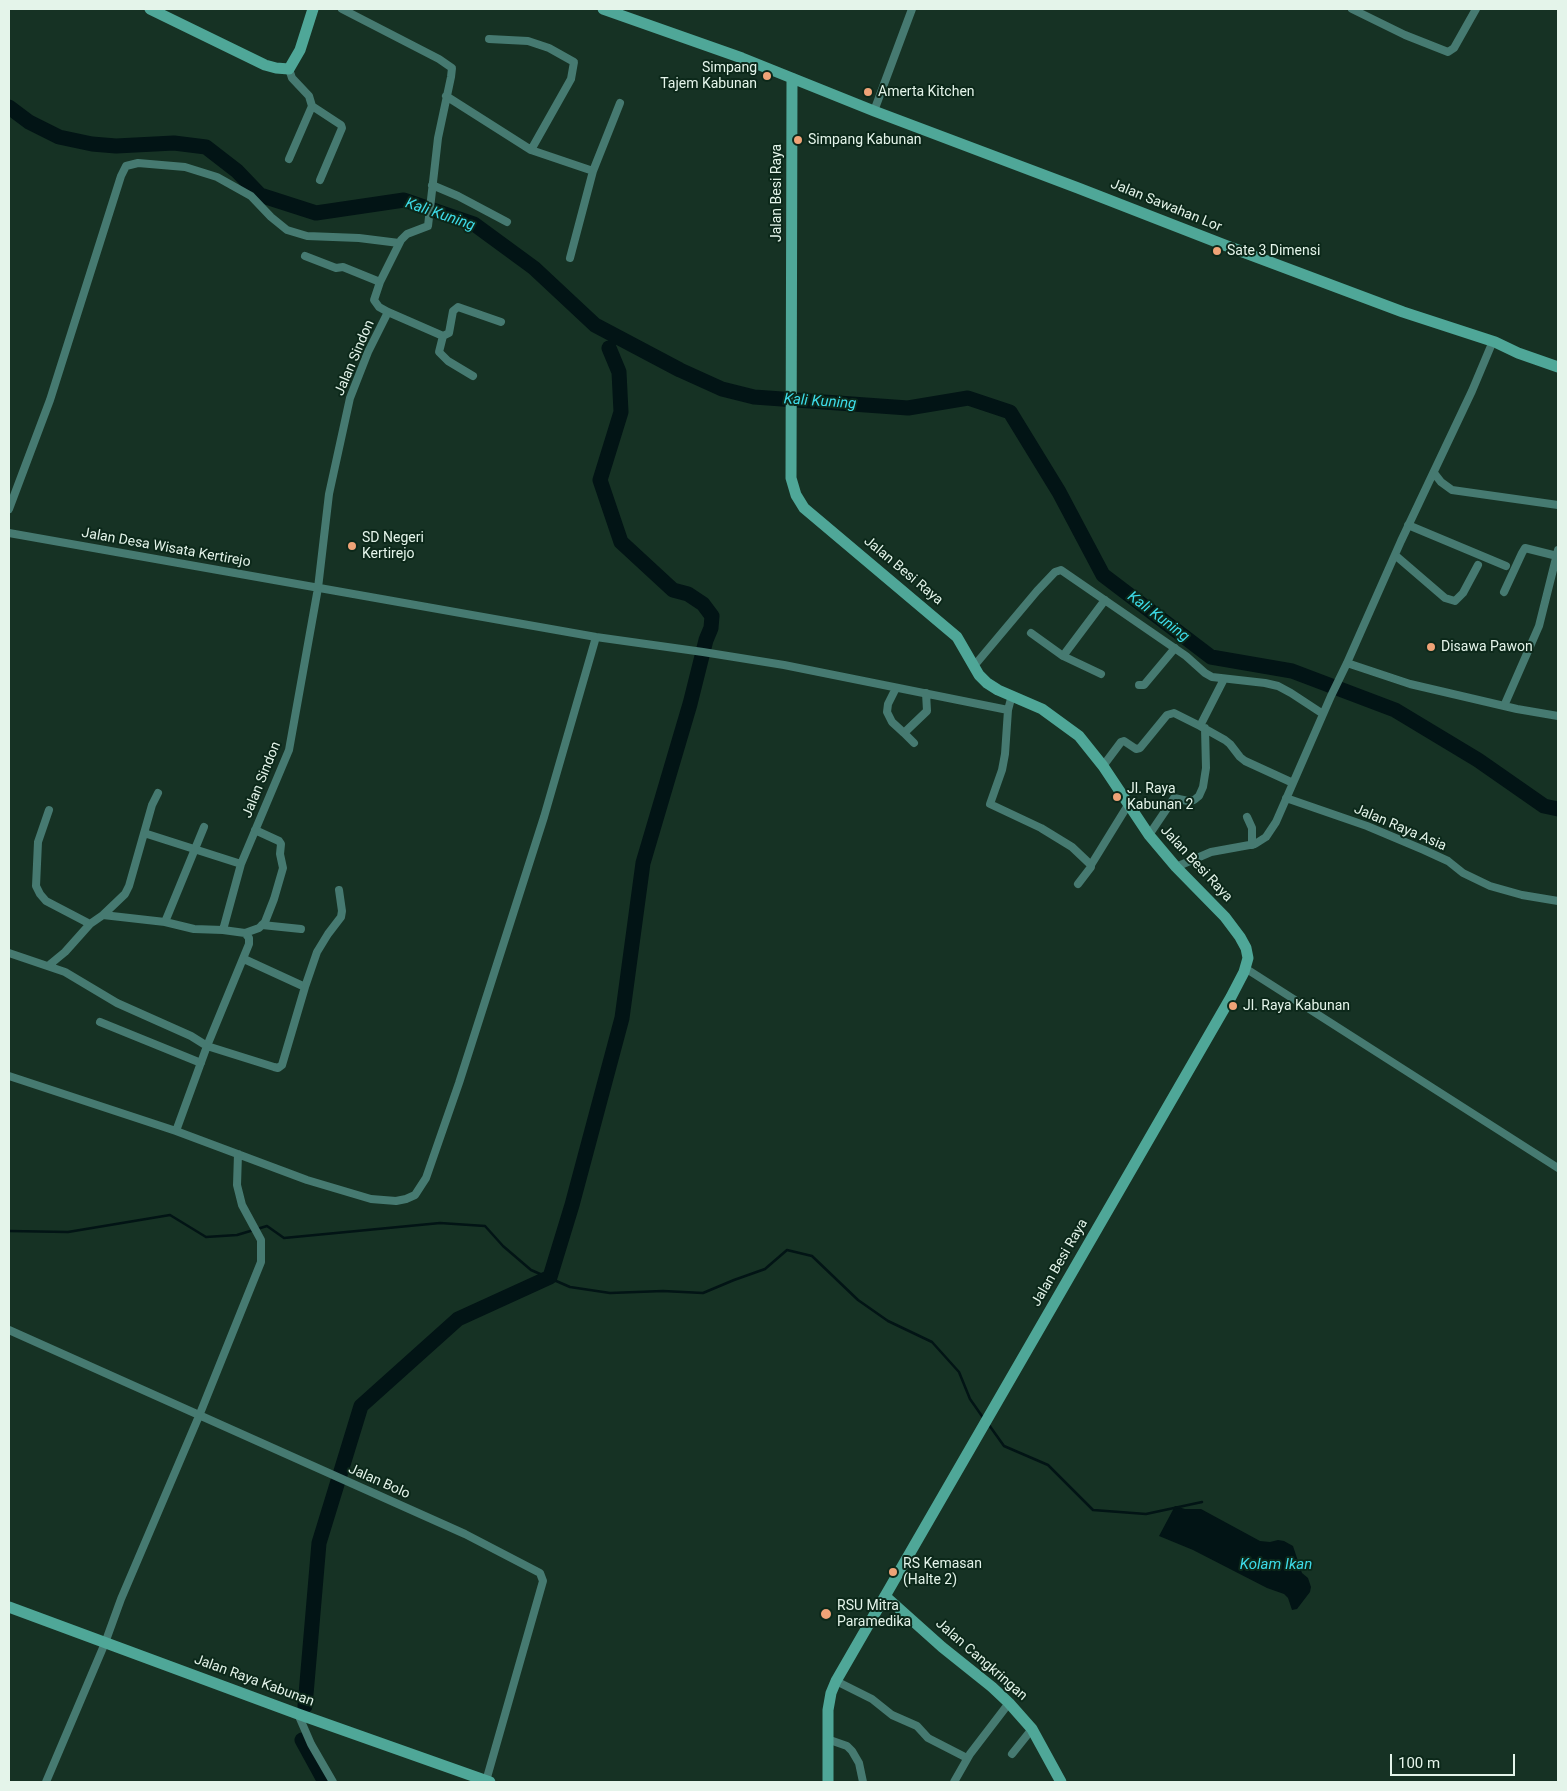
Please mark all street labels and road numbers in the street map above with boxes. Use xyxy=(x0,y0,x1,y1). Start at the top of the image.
street label: Jalan Besi Raya xyxy=(769,144,785,242)
street label: Jalan Sawahan Lor xyxy=(1108,176,1224,236)
street label: Jalan Sindon xyxy=(332,318,378,398)
street label: Jalan Desa Wisata Kertirejo xyxy=(80,525,252,571)
street label: Jalan Besi Raya xyxy=(860,533,946,609)
street label: Jalan Sindon xyxy=(239,739,285,821)
street label: Jalan Raya Asia xyxy=(1351,801,1449,855)
street label: Jalan Besi Raya xyxy=(1156,822,1236,906)
street label: Jalan Besi Raya xyxy=(1028,1216,1092,1310)
street label: Jalan Bolo xyxy=(346,1461,412,1503)
street label: Jalan Cangkringan xyxy=(932,1616,1030,1704)
street label: Jalan Raya Kabunan xyxy=(192,1651,316,1711)

